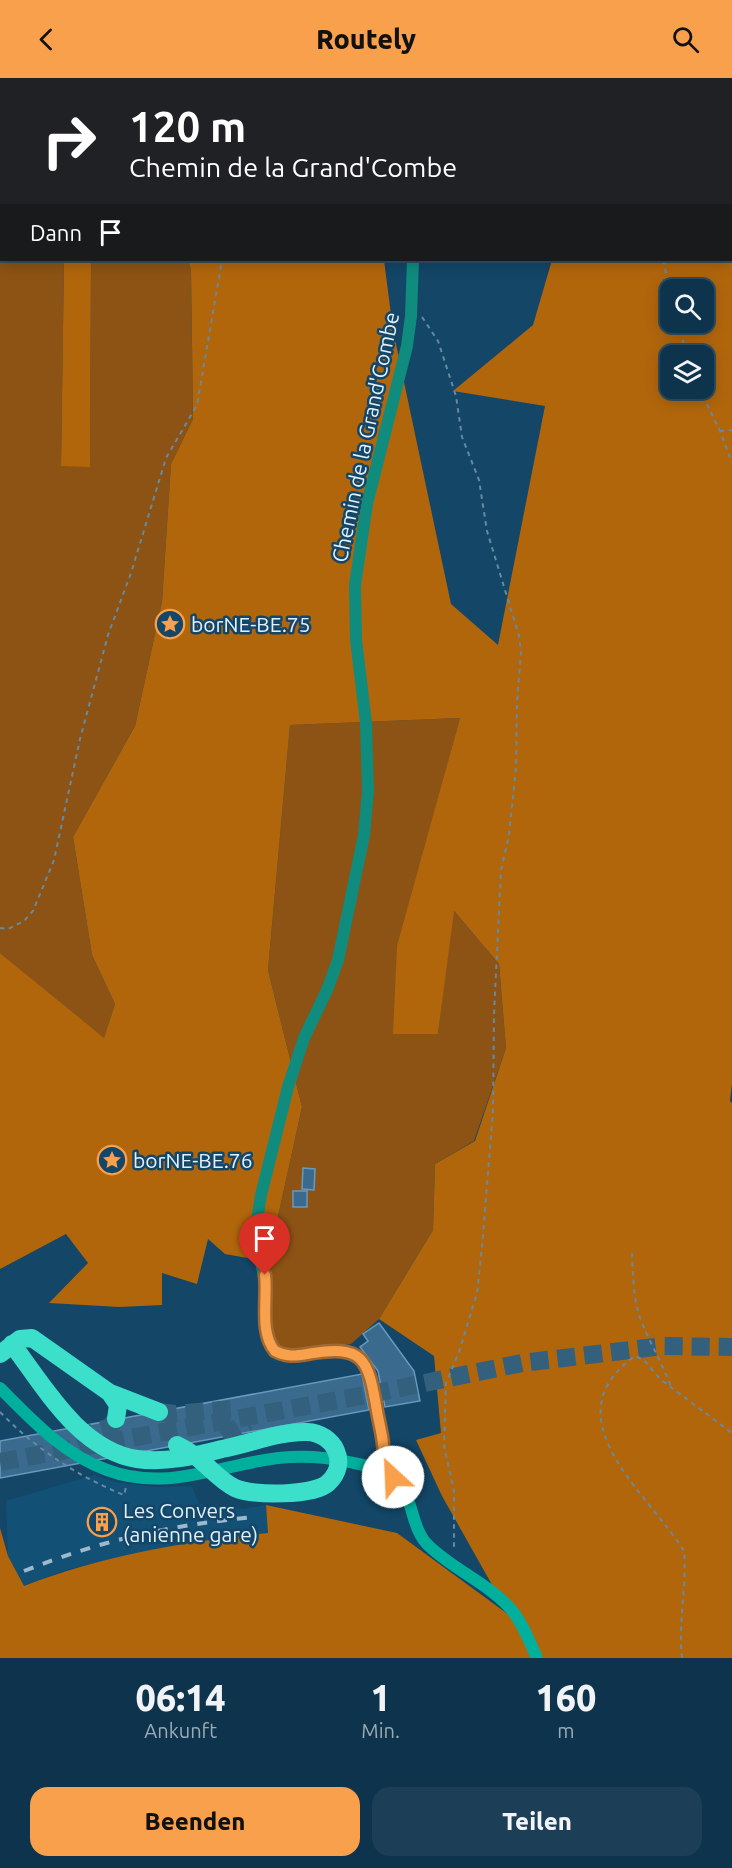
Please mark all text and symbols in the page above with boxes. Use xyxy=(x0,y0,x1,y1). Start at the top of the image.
icon: back xyxy=(30,23,63,56)
icon: search xyxy=(669,23,702,56)
text: Routely xyxy=(316,24,416,54)
icon: right xyxy=(30,102,108,180)
text: 120 m xyxy=(129,103,246,150)
text: Chemin de la Grand'Combe xyxy=(129,152,457,182)
icon: arrive xyxy=(94,216,127,249)
text: Dann xyxy=(30,220,82,245)
map controls xyxy=(660,279,714,399)
button: search xyxy=(660,279,714,333)
street label: Chemin de la Grand'Combe xyxy=(327,310,403,564)
button: layers xyxy=(660,345,714,399)
place icon: borNE-BE.75 xyxy=(154,608,186,640)
place label: borNE-BE.75 xyxy=(191,612,311,636)
place icon: borNE-BE.76 xyxy=(96,1144,128,1176)
place label: borNE-BE.76 xyxy=(133,1148,253,1172)
pin xyxy=(239,1213,290,1275)
icon: arrive xyxy=(248,1222,281,1255)
position arrow xyxy=(361,1445,425,1509)
place label: Les Convers (anienne gare) xyxy=(123,1498,258,1546)
building icon: Les Convers (anienne gare) xyxy=(86,1506,118,1538)
text: 06:14 xyxy=(136,1677,226,1718)
text: 1 xyxy=(370,1677,391,1718)
text: 160 xyxy=(535,1677,596,1718)
text: Ankunft xyxy=(144,1719,217,1742)
text: Min. xyxy=(361,1719,400,1742)
text: m xyxy=(557,1719,575,1742)
button: Beenden xyxy=(30,1787,360,1856)
button: Teilen xyxy=(372,1787,702,1856)

